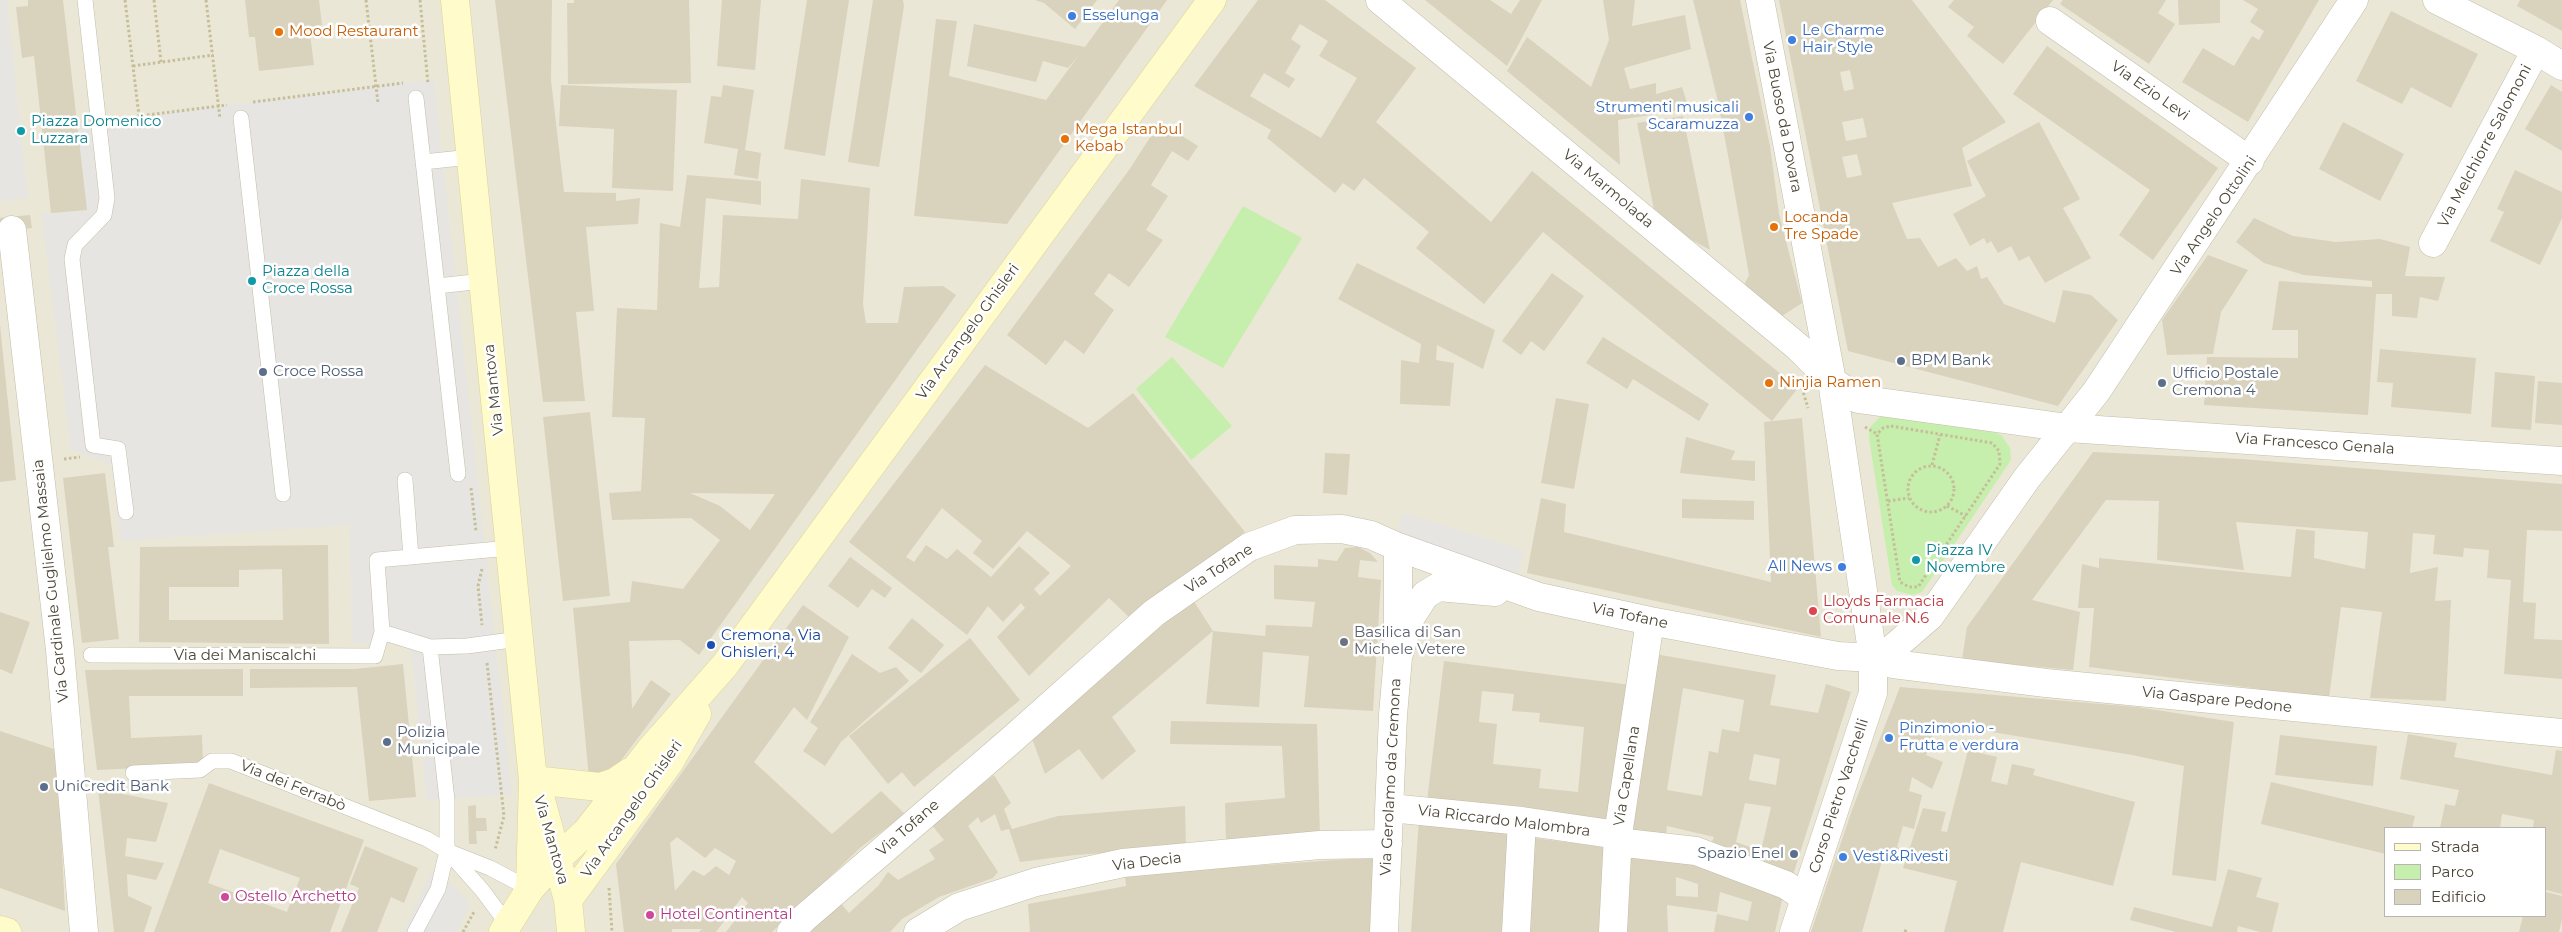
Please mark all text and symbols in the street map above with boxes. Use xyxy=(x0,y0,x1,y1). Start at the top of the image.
place label: Esselunga xyxy=(1082,7,1159,25)
marker: Esselunga xyxy=(1066,10,1078,22)
place label: Le Charme Hair Style xyxy=(1802,22,1884,57)
place label: Mood Restaurant xyxy=(289,23,419,41)
marker: Mood Restaurant xyxy=(273,26,285,38)
marker: Le Charme Hair Style xyxy=(1786,34,1798,46)
street label: Via Buoso da Dovara xyxy=(1758,40,1806,194)
street label: Via Ezio Levi xyxy=(2107,57,2193,125)
street label: Via Melchiorre Salomoni xyxy=(2434,61,2536,231)
place label: Strumenti musicali Scaramuzza xyxy=(1596,99,1739,134)
marker: Strumenti musicali Scaramuzza xyxy=(1743,111,1755,123)
place label: Piazza Domenico Luzzara xyxy=(31,113,161,148)
place label: Mega Istanbul Kebab xyxy=(1075,121,1182,156)
marker: Piazza Domenico Luzzara xyxy=(15,125,27,137)
marker: Mega Istanbul Kebab xyxy=(1059,133,1071,145)
street label: Via Marmolada xyxy=(1559,146,1657,232)
street label: Via Angelo Ottolini xyxy=(2167,153,2261,279)
place label: Locanda Tre Spade xyxy=(1784,209,1859,244)
marker: Locanda Tre Spade xyxy=(1768,221,1780,233)
street label: Via Arcangelo Ghisleri xyxy=(913,260,1023,404)
place label: Piazza della Croce Rossa xyxy=(262,263,353,298)
marker: Piazza della Croce Rossa xyxy=(246,275,258,287)
street label: Via Mantova xyxy=(480,343,508,437)
place label: BPM Bank xyxy=(1911,352,1990,370)
marker: BPM Bank xyxy=(1895,355,1907,367)
place label: Croce Rossa xyxy=(273,363,364,381)
place label: Ufficio Postale Cremona 4 xyxy=(2172,365,2279,400)
marker: Croce Rossa xyxy=(257,366,269,378)
place label: Ninjia Ramen xyxy=(1779,374,1881,392)
marker: Ninjia Ramen xyxy=(1763,377,1775,389)
marker: Ufficio Postale Cremona 4 xyxy=(2156,377,2168,389)
street label: Via Francesco Genala xyxy=(2235,429,2395,459)
street label: Via Cardinale Guglielmo Massaia xyxy=(29,459,73,703)
street label: Via Tofane xyxy=(1182,540,1256,598)
place label: Piazza IV Novembre xyxy=(1926,542,2005,577)
marker: Piazza IV Novembre xyxy=(1910,554,1922,566)
place label: All News xyxy=(1768,558,1832,576)
marker: All News xyxy=(1836,561,1848,573)
place label: Lloyds Farmacia Comunale N.6 xyxy=(1823,593,1944,628)
street label: Via Tofane xyxy=(1590,599,1670,633)
marker: Lloyds Farmacia Comunale N.6 xyxy=(1807,605,1819,617)
place label: Basilica di San Michele Vetere xyxy=(1354,624,1465,659)
place label: Cremona, Via Ghisleri, 4 xyxy=(721,627,821,662)
marker: Basilica di San Michele Vetere xyxy=(1338,636,1350,648)
marker: Cremona, Via Ghisleri, 4 xyxy=(705,639,717,651)
street label: Via dei Maniscalchi xyxy=(174,647,316,665)
street label: Via Gerolamo da Cremona xyxy=(1377,678,1405,876)
street label: Via Gaspare Pedone xyxy=(2141,683,2293,717)
street label: Corso Pietro Vacchelli xyxy=(1805,716,1873,876)
place label: Pinzimonio - Frutta e verdura xyxy=(1899,720,2019,755)
place label: Polizia Municipale xyxy=(397,724,480,759)
street label: Via Capellana xyxy=(1610,724,1644,828)
marker: Pinzimonio - Frutta e verdura xyxy=(1883,732,1895,744)
marker: Polizia Municipale xyxy=(381,736,393,748)
street label: Via Arcangelo Ghisleri xyxy=(578,737,686,881)
street label: Via dei Ferrabò xyxy=(238,757,348,815)
place label: UniCredit Bank xyxy=(54,778,169,796)
marker: UniCredit Bank xyxy=(38,781,50,793)
street label: Via Mantova xyxy=(530,793,572,887)
street label: Via Tofane xyxy=(873,796,943,860)
street label: Via Riccardo Malombra xyxy=(1417,801,1591,841)
legend xyxy=(2384,827,2547,917)
text: Strada xyxy=(2431,837,2480,856)
place label: Spazio Enel xyxy=(1698,845,1784,863)
marker: Spazio Enel xyxy=(1788,848,1800,860)
place label: Vesti&Rivesti xyxy=(1853,848,1948,866)
street label: Via Decia xyxy=(1111,849,1183,875)
marker: Vesti&Rivesti xyxy=(1837,851,1849,863)
text: Parco xyxy=(2431,862,2474,881)
text: Edificio xyxy=(2431,887,2486,906)
place label: Ostello Archetto xyxy=(235,888,356,906)
marker: Ostello Archetto xyxy=(219,891,231,903)
place label: Hotel Continental xyxy=(660,906,792,924)
marker: Hotel Continental xyxy=(644,909,656,921)

